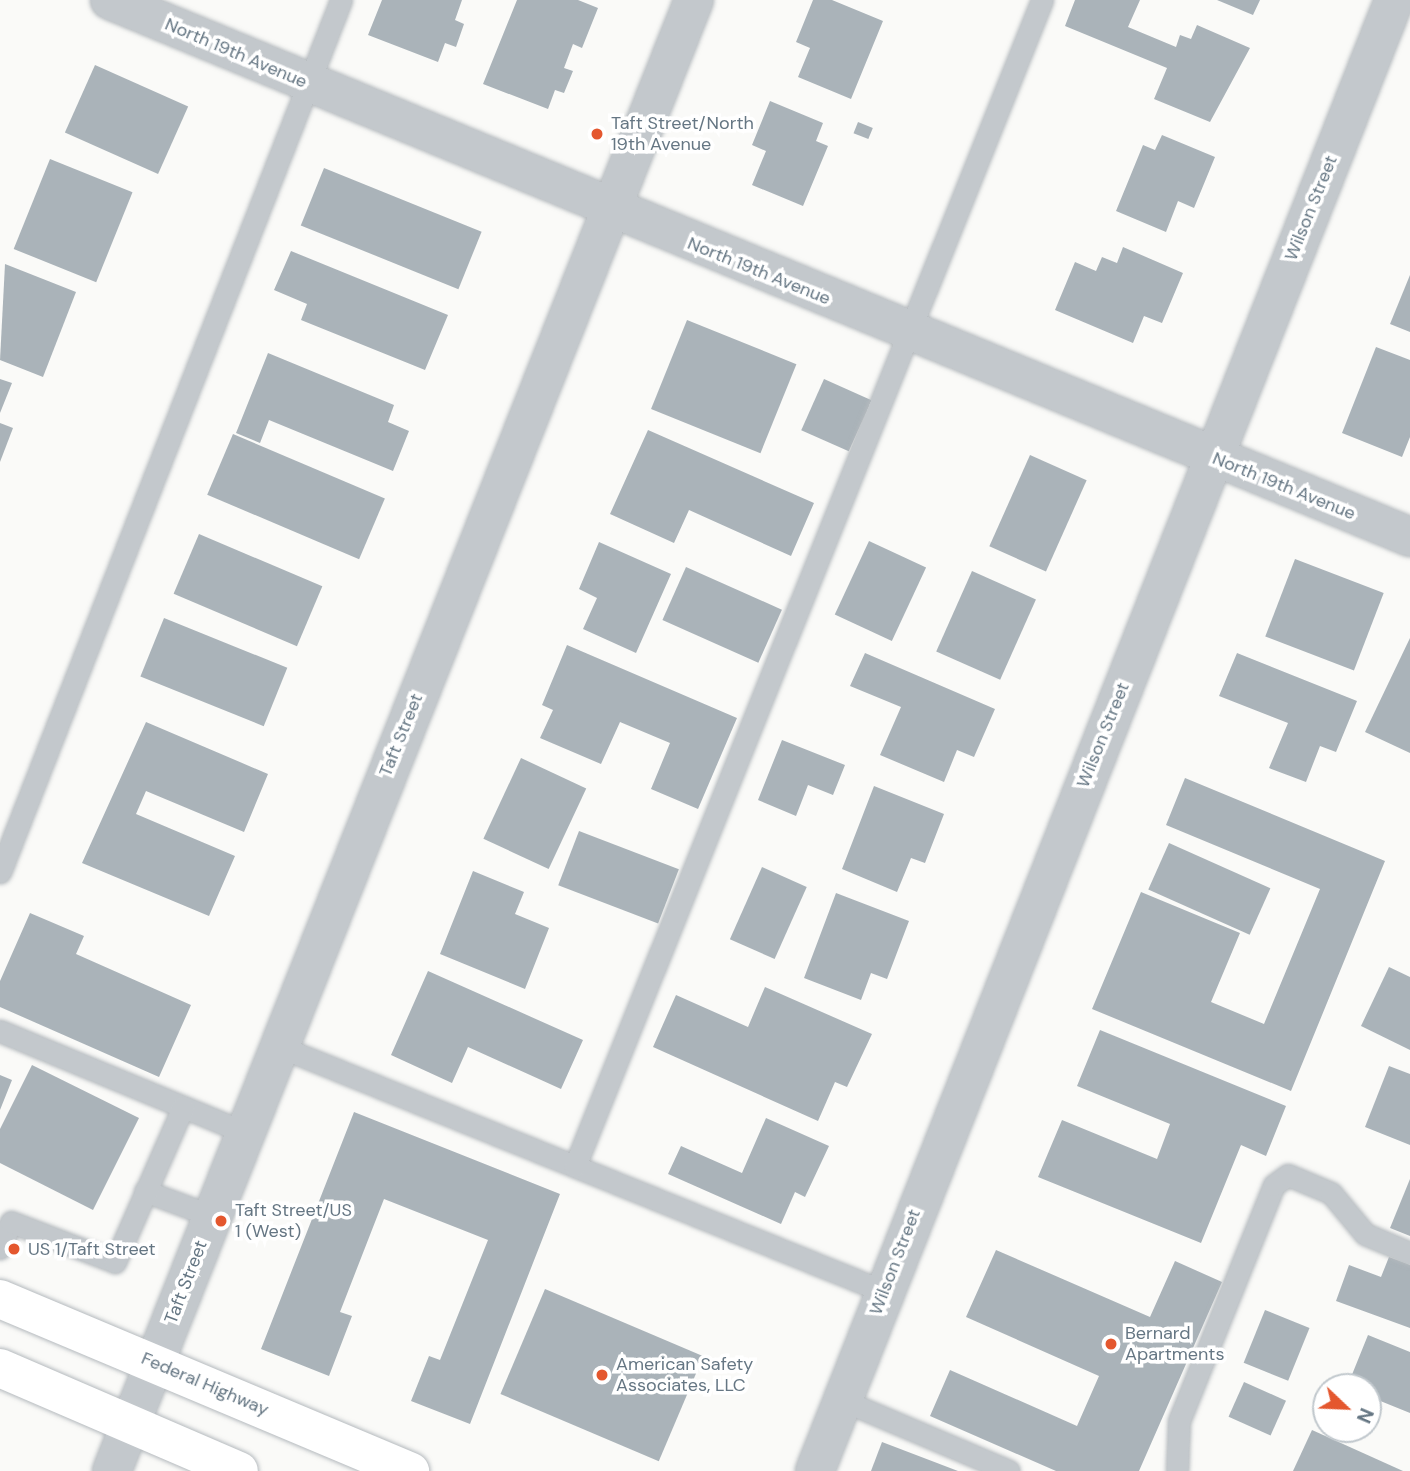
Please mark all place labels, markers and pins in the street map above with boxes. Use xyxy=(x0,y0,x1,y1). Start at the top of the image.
place label: Taft Street/North 19th Avenue xyxy=(611,113,754,156)
marker: Taft Street/North 19th Avenue xyxy=(589,126,605,142)
place label: Taft Street/US 1 (West) xyxy=(235,1200,352,1242)
marker: Taft Street/US 1 (West) xyxy=(213,1213,229,1229)
place label: US 1/Taft Street xyxy=(28,1238,156,1260)
marker: US 1/Taft Street xyxy=(6,1241,22,1257)
place label: Bernard Apartments xyxy=(1125,1323,1224,1366)
marker: Bernard Apartments xyxy=(1103,1336,1119,1352)
place label: American Safety Associates, LLC xyxy=(616,1354,753,1396)
marker: American Safety Associates, LLC xyxy=(594,1367,610,1383)

